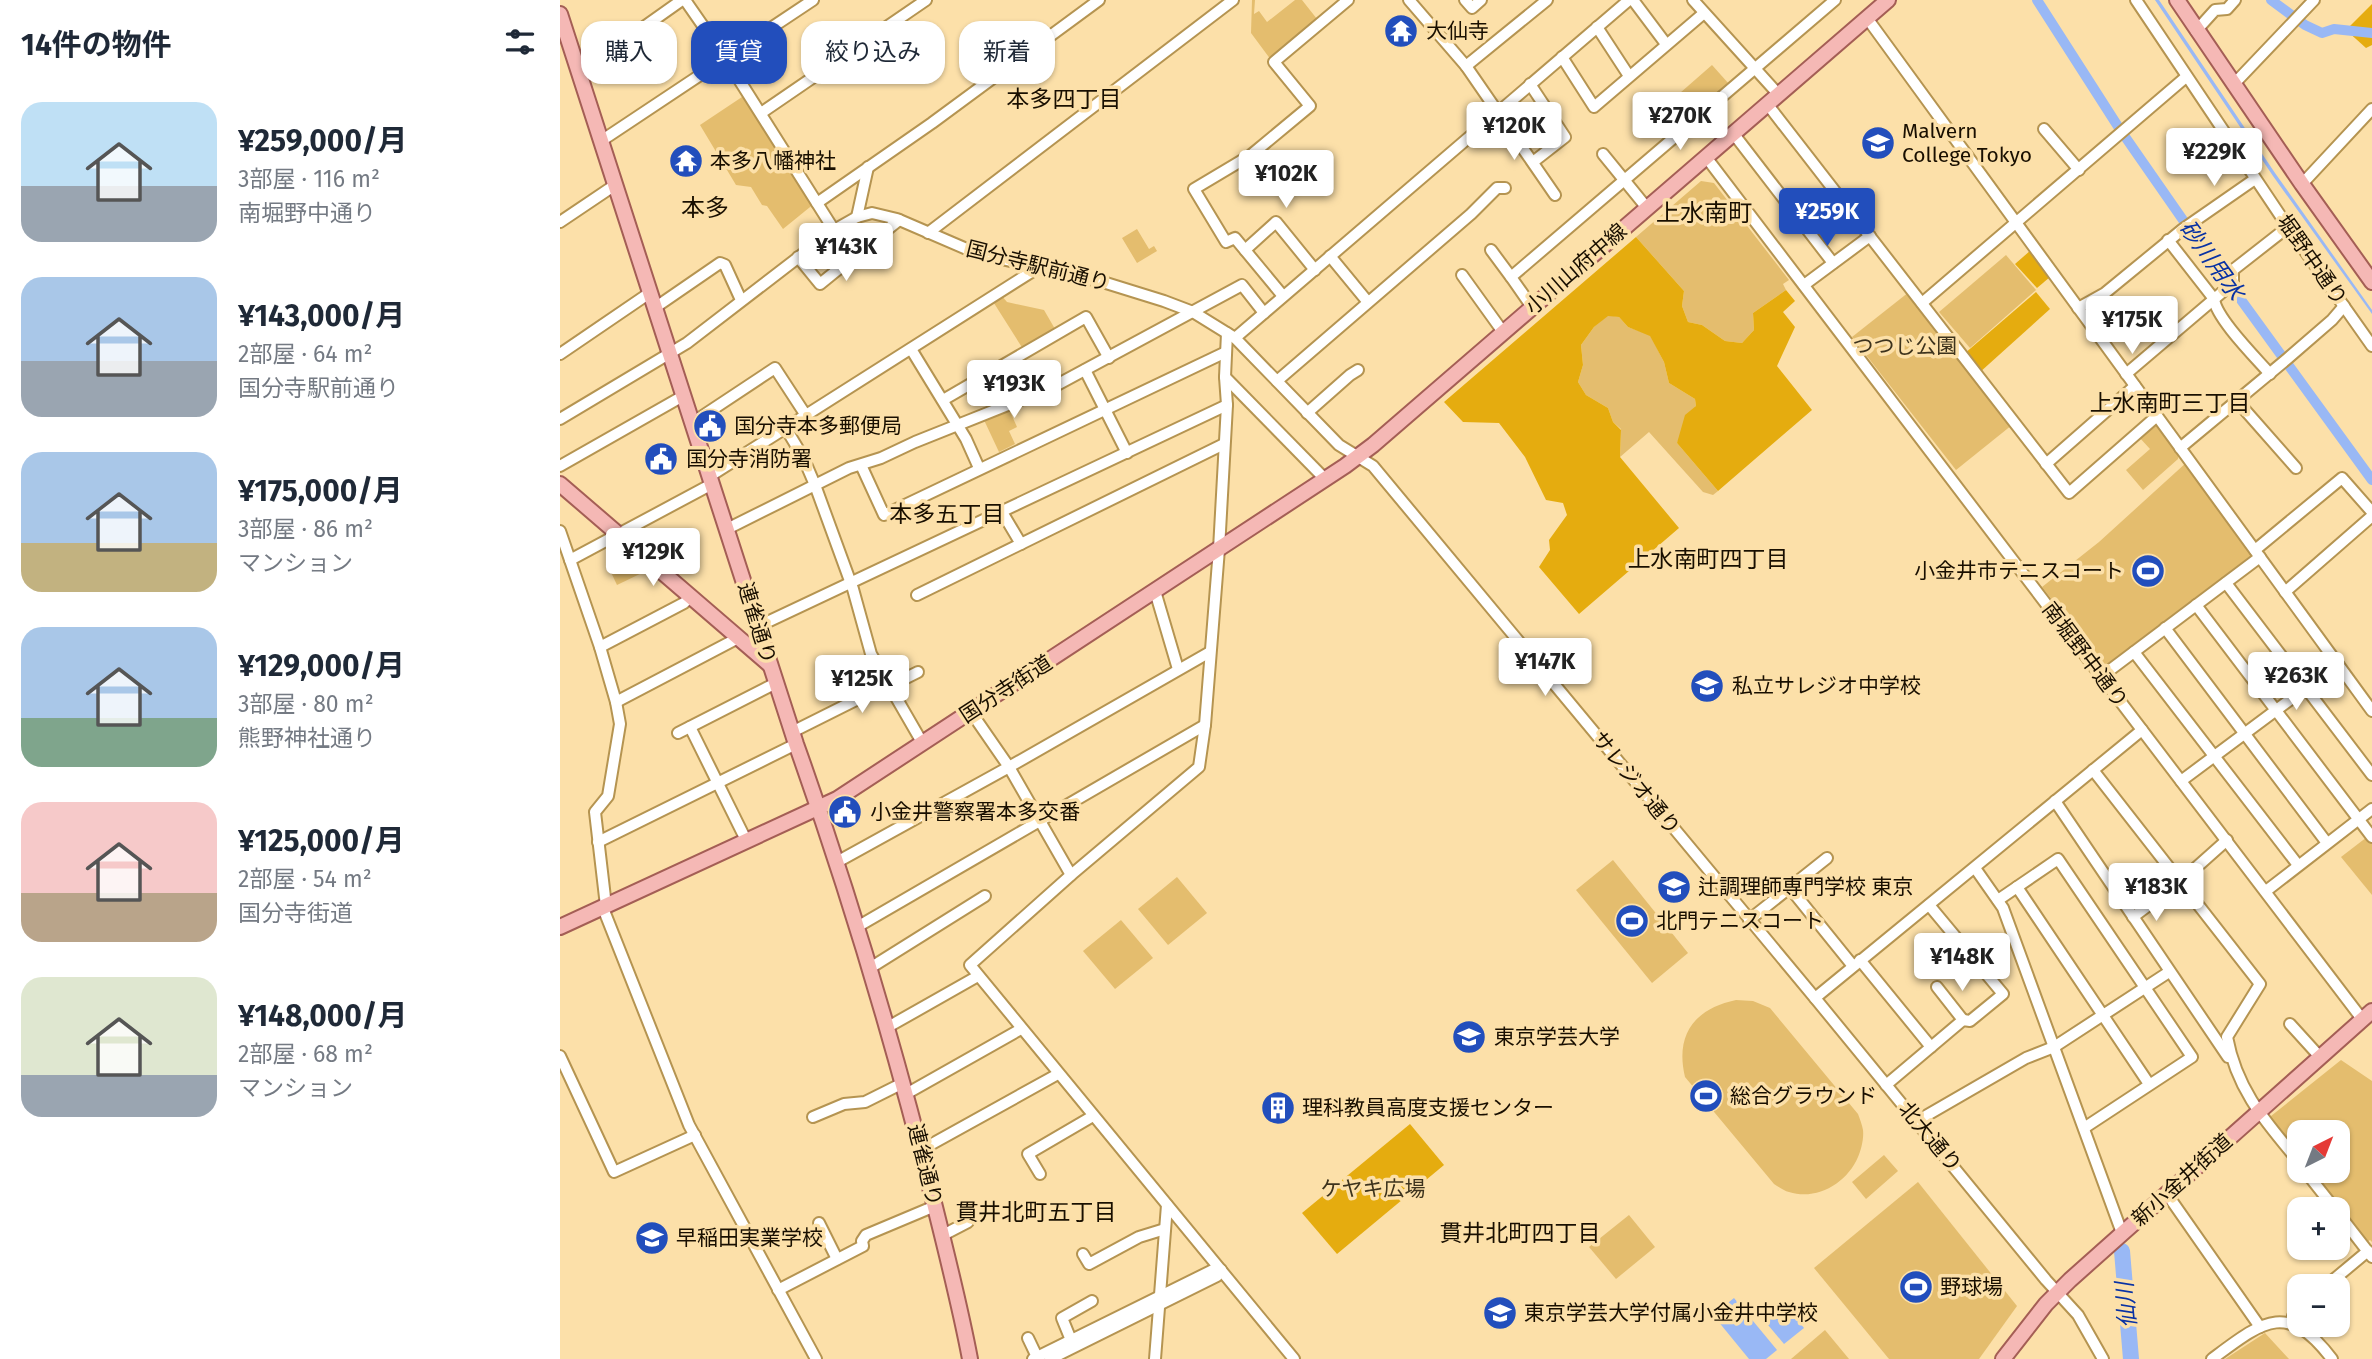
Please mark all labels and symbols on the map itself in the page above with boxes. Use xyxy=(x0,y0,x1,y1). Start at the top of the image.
temple icon: 大仙寺 xyxy=(1382,12,1420,50)
place label: 大仙寺 xyxy=(1426,18,1489,44)
district label: 本多四丁目 xyxy=(1007,85,1122,113)
pin: ¥270K xyxy=(1631,92,1729,152)
pin: ¥120K xyxy=(1465,102,1563,162)
place label: Malvern College Tokyo xyxy=(1902,118,2032,168)
school or university icon: Malvern College Tokyo xyxy=(1859,124,1897,162)
pin: ¥229K xyxy=(2165,128,2263,188)
temple icon: 本多八幡神社 xyxy=(667,142,705,180)
place label: 本多八幡神社 xyxy=(710,148,836,174)
pin: ¥102K xyxy=(1237,150,1335,210)
pin: ¥259K xyxy=(1778,188,1876,248)
district label: 本多 xyxy=(681,194,729,222)
district label: 上水南町 xyxy=(1656,199,1752,227)
street label: 堀野中通り xyxy=(2271,210,2353,310)
water label: 砂川用水 xyxy=(2174,215,2252,308)
street label: 小川山府中線 xyxy=(1520,218,1632,320)
pin: ¥143K xyxy=(797,224,895,283)
street label: 国分寺駅前通り xyxy=(964,236,1112,296)
pin: ¥175K xyxy=(2083,296,2181,356)
park label: つつじ公園 xyxy=(1853,333,1958,359)
pin: ¥193K xyxy=(965,360,1063,420)
district label: 上水南町三丁目 xyxy=(2090,389,2251,417)
public building icon: 国分寺本多郵便局 xyxy=(691,407,729,445)
place label: 国分寺本多郵便局 xyxy=(734,413,902,439)
public building icon: 国分寺消防署 xyxy=(642,440,680,478)
place label: 国分寺消防署 xyxy=(686,446,812,472)
district label: 本多五丁目 xyxy=(890,500,1005,528)
pin: ¥129K xyxy=(604,528,702,588)
district label: 上水南町四丁目 xyxy=(1628,545,1789,573)
sports icon: 小金井市テニスコート xyxy=(2129,552,2167,590)
place label: 小金井市テニスコート xyxy=(1914,558,2124,584)
street label: 連雀通り xyxy=(732,579,782,667)
street label: 南堀野中通り xyxy=(2037,597,2133,713)
pin: ¥147K xyxy=(1496,638,1594,698)
street label: 国分寺街道 xyxy=(955,650,1057,728)
pin: ¥263K xyxy=(2247,652,2345,712)
pin: ¥125K xyxy=(813,656,911,715)
school or university icon: 私立サレジオ中学校 xyxy=(1688,667,1726,705)
place label: 私立サレジオ中学校 xyxy=(1732,673,1921,699)
street label: サレジオ通り xyxy=(1586,726,1686,840)
public building icon: 小金井警察署本多交番 xyxy=(826,793,864,831)
place label: 小金井警察署本多交番 xyxy=(870,799,1080,825)
pin: ¥183K xyxy=(2107,864,2205,923)
school or university icon: 辻調理師専門学校 東京 xyxy=(1655,868,1693,906)
place label: 辻調理師専門学校 東京 xyxy=(1698,874,1914,900)
sports icon: 北門テニスコート xyxy=(1613,902,1651,940)
place label: 北門テニスコート xyxy=(1656,908,1824,934)
pin: ¥148K xyxy=(1913,934,2011,993)
school or university icon: 東京学芸大学 xyxy=(1450,1018,1488,1056)
place label: 東京学芸大学 xyxy=(1494,1024,1620,1050)
sports icon: 総合グラウンド xyxy=(1687,1077,1725,1115)
place label: 総合グラウンド xyxy=(1730,1083,1877,1109)
building icon: 理科教員高度支援センター xyxy=(1259,1089,1297,1127)
place label: 理科教員高度支援センター xyxy=(1302,1095,1554,1121)
street label: 北大通り xyxy=(1893,1096,1967,1178)
north arrow xyxy=(2287,1120,2350,1183)
street label: 連雀通り xyxy=(902,1121,948,1209)
street label: 新小金井街道 xyxy=(2126,1128,2238,1232)
park label: ケヤキ広場 xyxy=(1321,1176,1426,1202)
district label: 貫井北町五丁目 xyxy=(956,1198,1117,1226)
school or university icon: 早稲田実業学校 xyxy=(633,1219,671,1257)
district label: 貫井北町四丁目 xyxy=(1440,1219,1601,1247)
place label: 早稲田実業学校 xyxy=(676,1225,823,1251)
sports icon: 野球場 xyxy=(1897,1268,1935,1306)
place label: 野球場 xyxy=(1940,1274,2003,1300)
water label: 仙川 xyxy=(2110,1278,2142,1329)
school or university icon: 東京学芸大学付属小金井中学校 xyxy=(1481,1294,1519,1332)
place label: 東京学芸大学付属小金井中学校 xyxy=(1524,1300,1818,1326)

